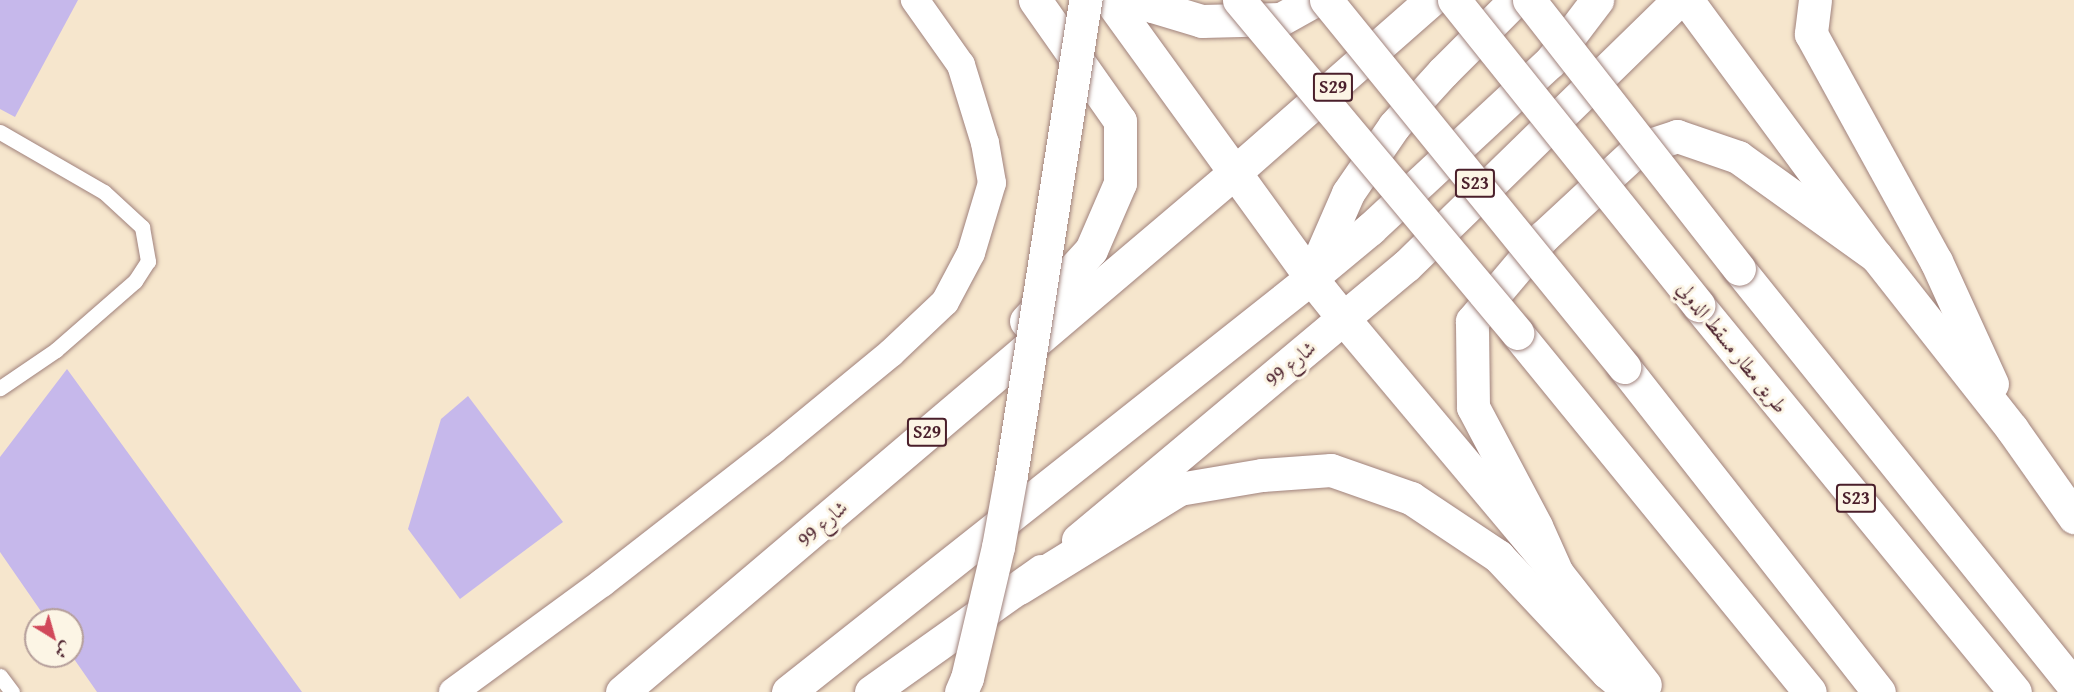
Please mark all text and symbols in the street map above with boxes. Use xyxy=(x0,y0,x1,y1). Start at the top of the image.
road number: S29 xyxy=(1312,72,1354,102)
road number: S23 xyxy=(1454,168,1496,198)
street label: طريق مطار مسقط الدولي xyxy=(1673,276,1793,418)
street label: 99 شارع xyxy=(1260,335,1320,391)
road number: S29 xyxy=(906,417,948,447)
road number: S23 xyxy=(1835,483,1877,513)
street label: 99 شارع xyxy=(792,495,852,551)
north arrow xyxy=(24,608,84,668)
text: ش xyxy=(50,636,77,665)

